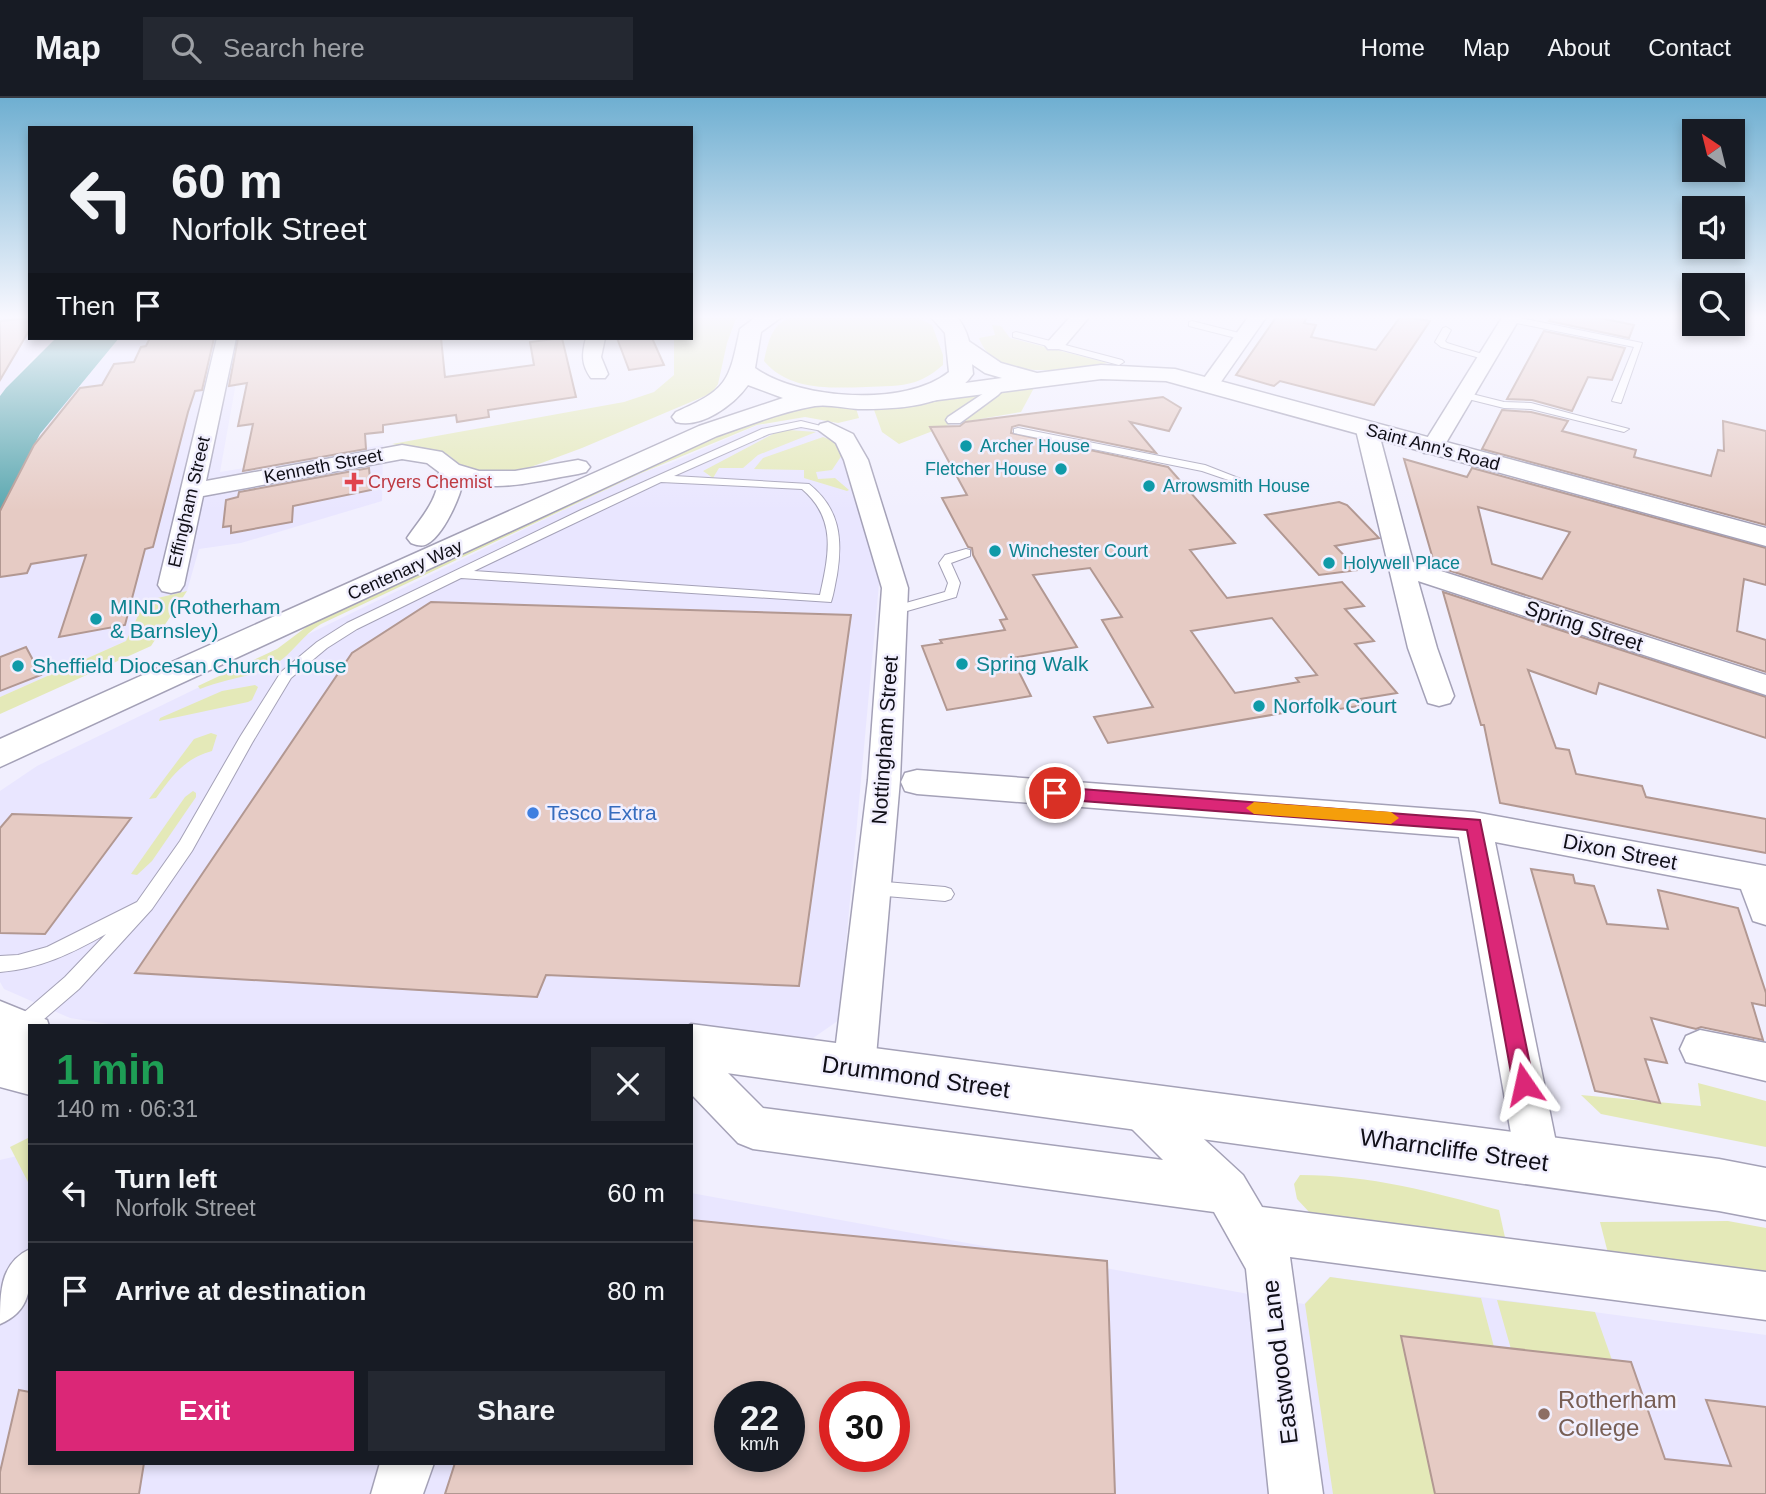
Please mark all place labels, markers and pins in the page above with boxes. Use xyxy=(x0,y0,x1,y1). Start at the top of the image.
place label: Archer House xyxy=(980,436,1090,456)
marker: Archer House xyxy=(958,438,974,454)
place label: Fletcher House xyxy=(925,459,1047,479)
marker: Fletcher House xyxy=(1053,461,1069,477)
place label: Cryers Chemist xyxy=(368,472,492,492)
marker: Cryers Chemist xyxy=(346,474,362,490)
place label: Arrowsmith House xyxy=(1163,476,1310,496)
marker: Arrowsmith House xyxy=(1141,478,1157,494)
place label: Winchester Court xyxy=(1009,541,1148,561)
marker: Winchester Court xyxy=(987,543,1003,559)
place label: Holywell Place xyxy=(1343,553,1460,573)
marker: Holywell Place xyxy=(1321,555,1337,571)
place label: MIND (Rotherham & Barnsley) xyxy=(110,595,280,642)
marker: MIND (Rotherham & Barnsley) xyxy=(88,611,104,627)
place label: Spring Walk xyxy=(976,652,1089,675)
place label: Sheffield Diocesan Church House xyxy=(32,654,347,677)
marker: Spring Walk xyxy=(954,656,970,672)
marker: Sheffield Diocesan Church House xyxy=(10,658,26,674)
place label: Norfolk Court xyxy=(1273,694,1397,717)
marker: Norfolk Court xyxy=(1251,698,1267,714)
pin xyxy=(1025,763,1085,823)
place label: Tesco Extra xyxy=(547,801,657,824)
marker: Tesco Extra xyxy=(525,805,541,821)
place label: Rotherham College xyxy=(1558,1386,1677,1441)
marker: Rotherham College xyxy=(1536,1406,1552,1422)

